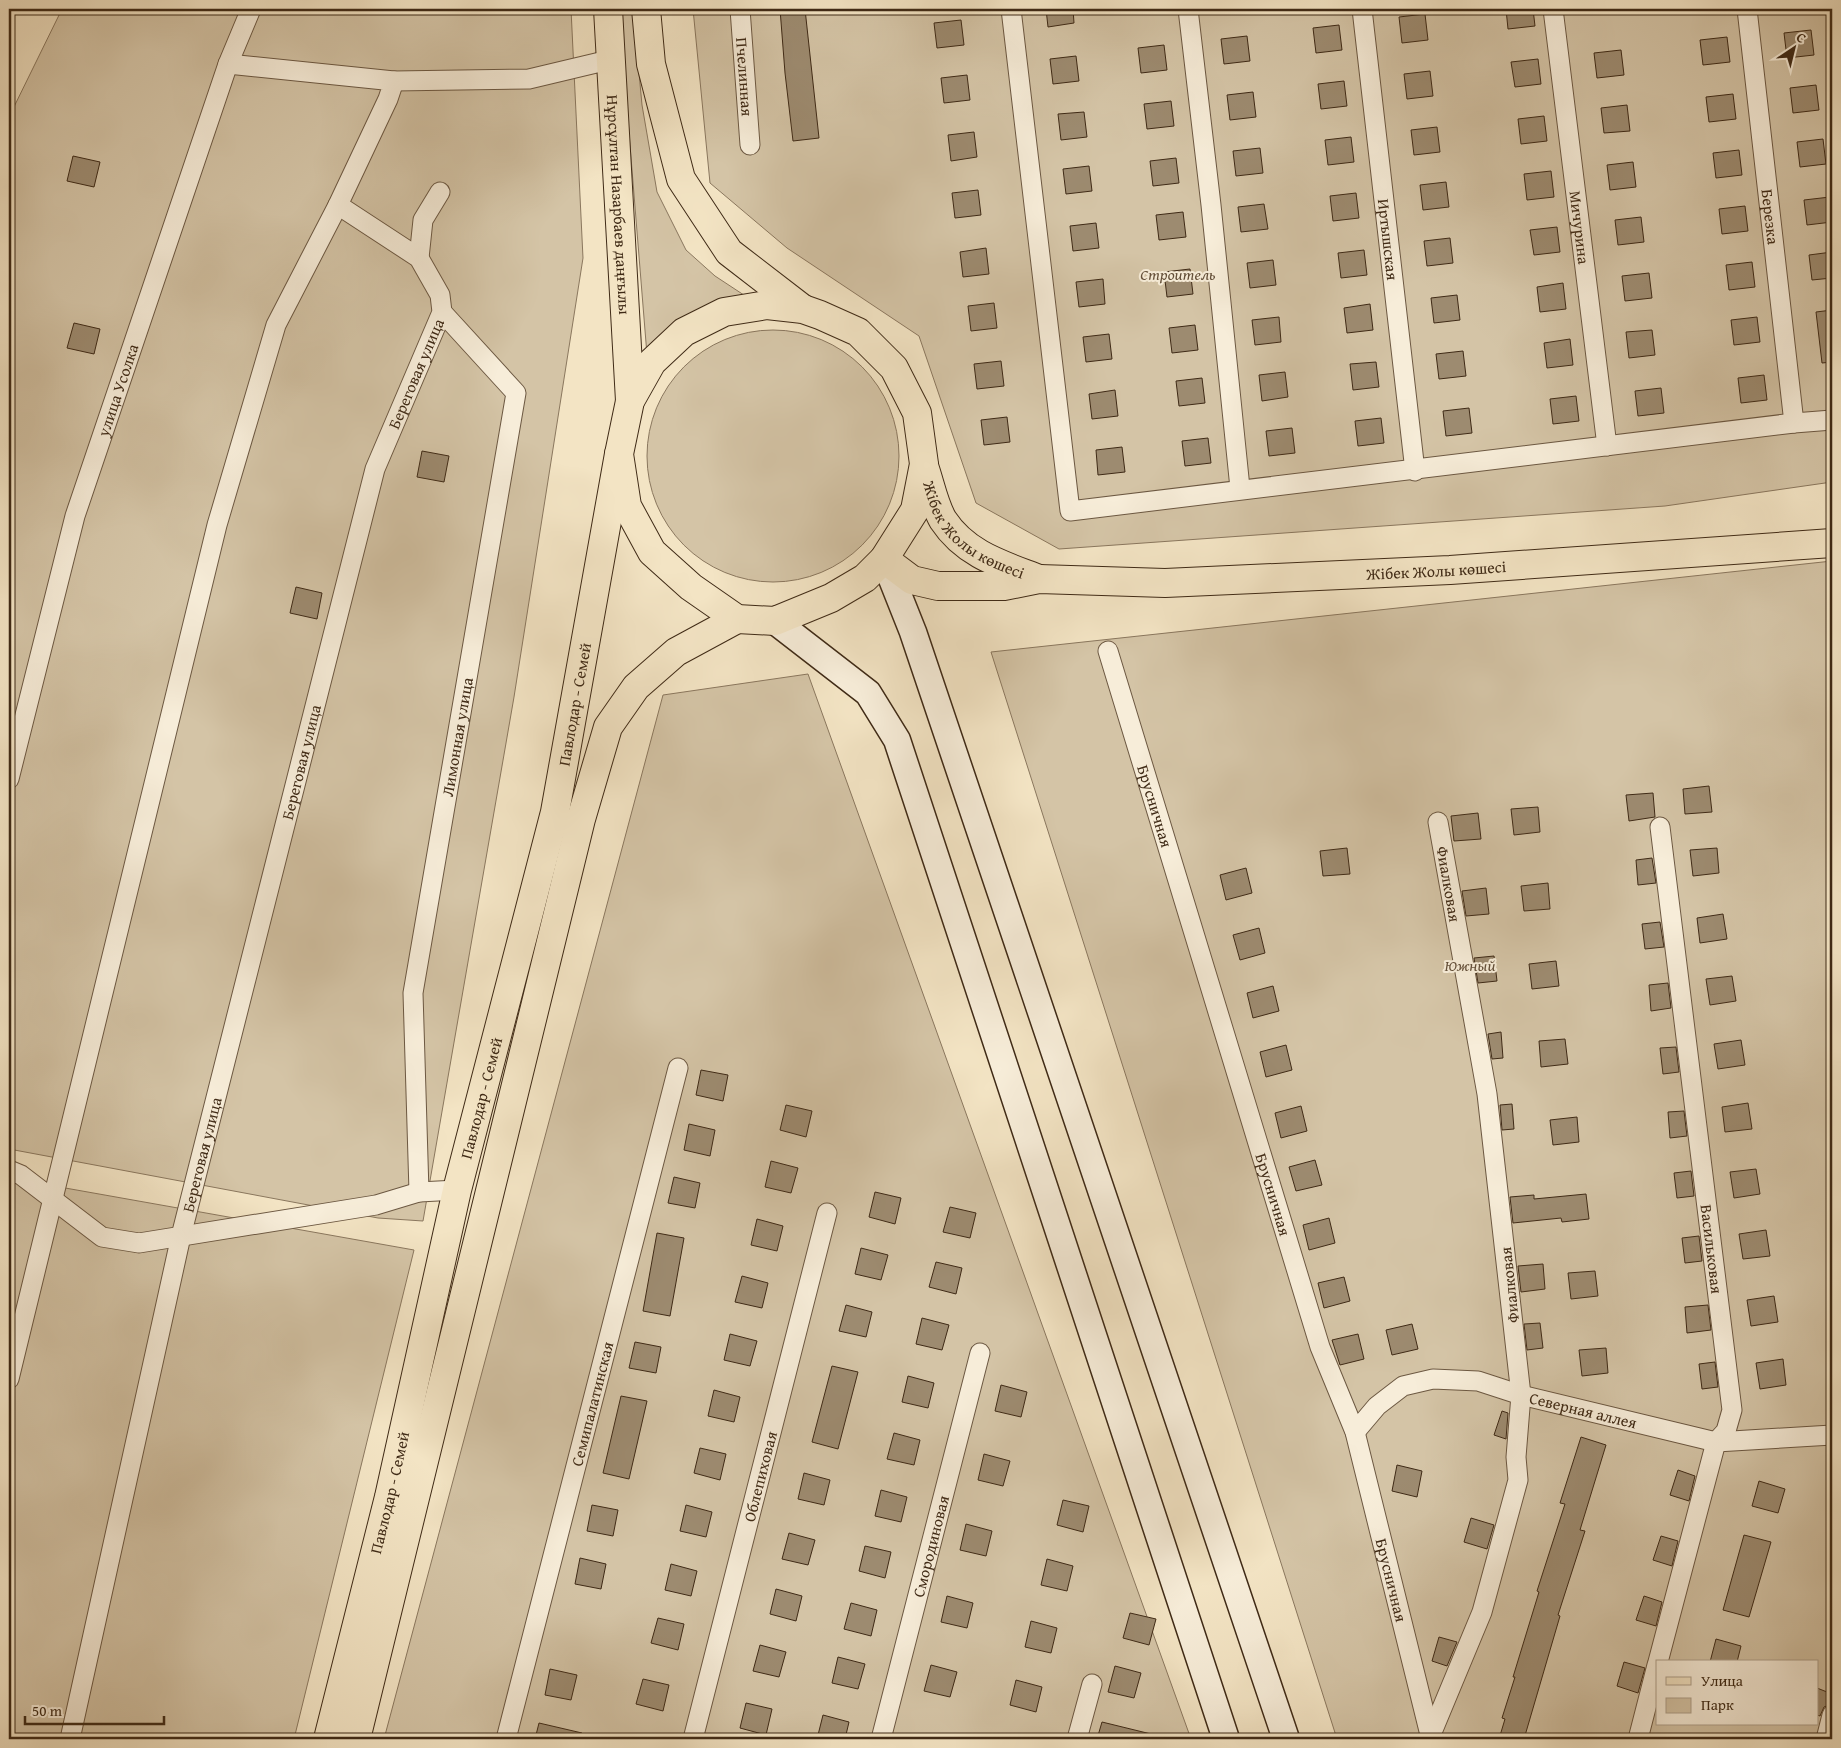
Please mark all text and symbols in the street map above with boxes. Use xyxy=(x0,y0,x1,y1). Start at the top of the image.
north arrow xyxy=(1768,22,1818,72)
text: С xyxy=(1792,27,1811,48)
street label: Пчелинная xyxy=(730,37,760,117)
street label: Нұрсұлтан Назарбаев даңғылы xyxy=(601,94,637,315)
street label: Березка xyxy=(1756,188,1786,246)
street label: Мичурина xyxy=(1564,189,1596,266)
street label: Иртышская xyxy=(1372,198,1405,281)
park label: Строитель xyxy=(1140,262,1216,286)
street label: Береговая улица xyxy=(382,314,450,433)
street label: улица Усолка xyxy=(90,340,145,441)
street label: Жібек Жолы көшесі xyxy=(917,477,1028,585)
street label: Жібек Жолы көшесі xyxy=(1365,554,1507,586)
street label: Павлодар - Семей xyxy=(551,640,597,768)
street label: Лимонная улица xyxy=(435,675,479,798)
street label: Береговая улица xyxy=(275,702,327,822)
street label: Брусничная xyxy=(1131,762,1179,850)
street label: Фиалковая xyxy=(1431,844,1467,924)
park label: Южный xyxy=(1444,953,1496,977)
street label: Павлодар - Семей xyxy=(454,1034,508,1162)
street label: Береговая улица xyxy=(175,1094,228,1215)
street label: Брусничная xyxy=(1250,1150,1297,1239)
street label: Васильковая xyxy=(1695,1203,1729,1295)
street label: Фиалковая xyxy=(1493,1246,1525,1324)
street label: Семипалатинская xyxy=(564,1339,619,1469)
street label: Северная аллея xyxy=(1527,1386,1639,1435)
street label: Павлодар - Семей xyxy=(363,1429,415,1556)
street label: Облепиховая xyxy=(737,1429,783,1524)
street label: Смородиновая xyxy=(906,1493,955,1600)
street label: Брусничная xyxy=(1370,1536,1414,1624)
legend xyxy=(1656,1660,1818,1726)
text: Улица xyxy=(1701,1670,1744,1691)
scale bar xyxy=(25,1693,164,1725)
text: Парк xyxy=(1701,1694,1734,1715)
text: 50 m xyxy=(32,1700,63,1721)

